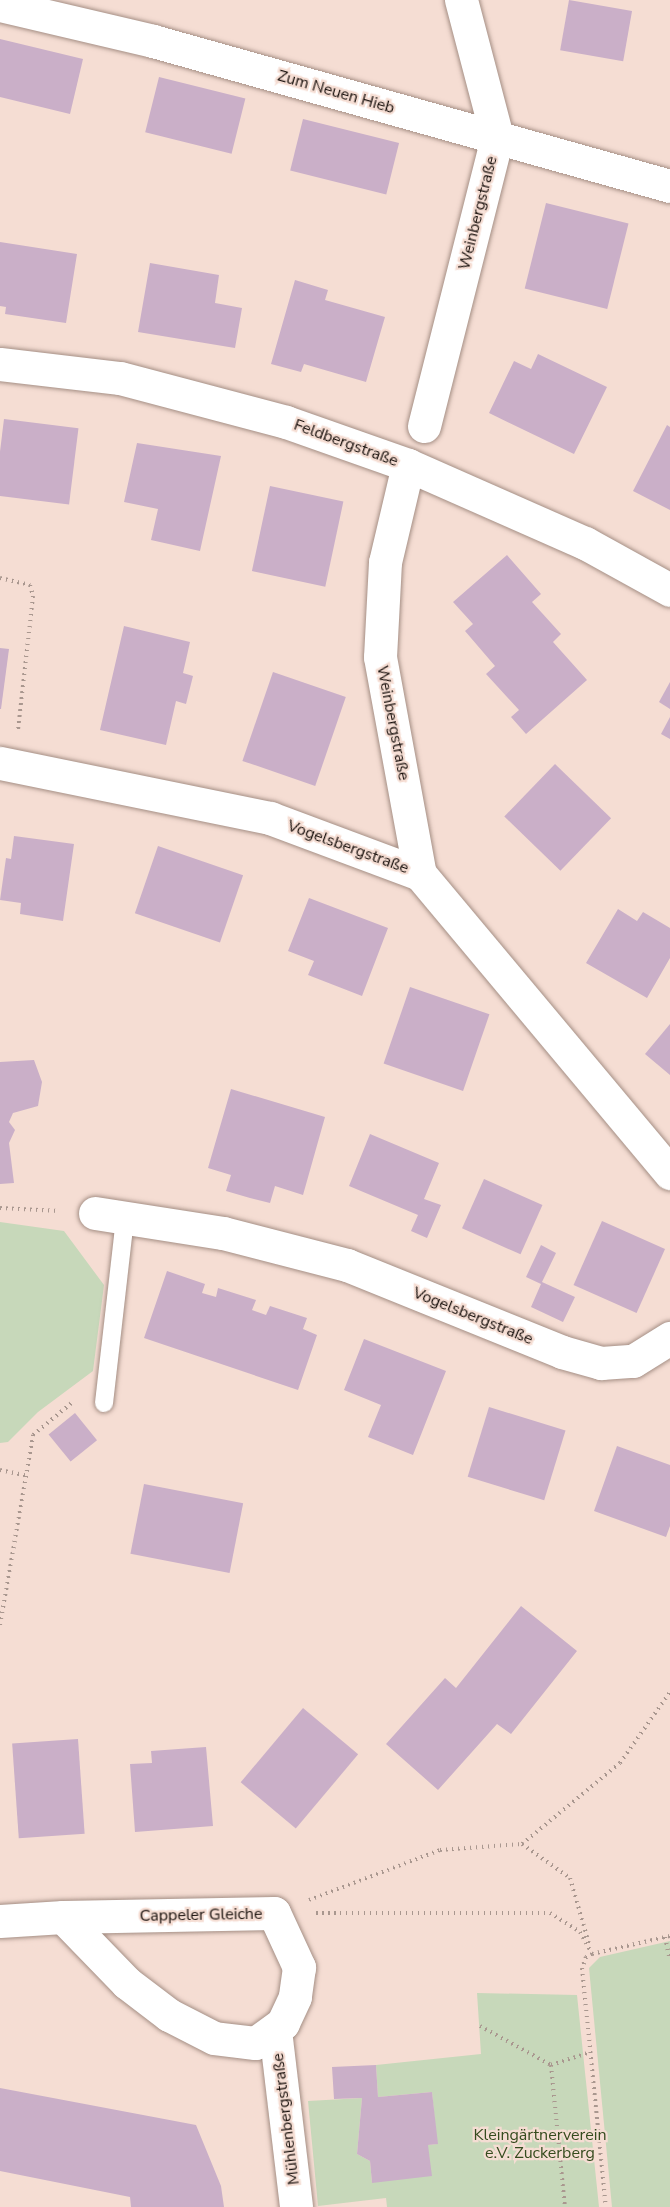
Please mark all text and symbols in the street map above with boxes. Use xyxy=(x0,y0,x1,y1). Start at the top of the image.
street label: Zum Neuen Hieb xyxy=(275,66,397,118)
street label: Weinbergstraße xyxy=(455,154,501,272)
street label: Feldbergstraße xyxy=(291,415,401,471)
street label: Weinbergstraße xyxy=(372,664,414,782)
street label: Vogelsbergstraße xyxy=(285,816,411,878)
street label: Vogelsbergstraße xyxy=(410,1283,536,1349)
street label: Cappeler Gleiche xyxy=(140,1904,262,1926)
street label: Mühlenbergstraße xyxy=(268,2052,304,2186)
park label: Kleingärtnerverein e.V. Zuckerberg xyxy=(474,2125,606,2163)

